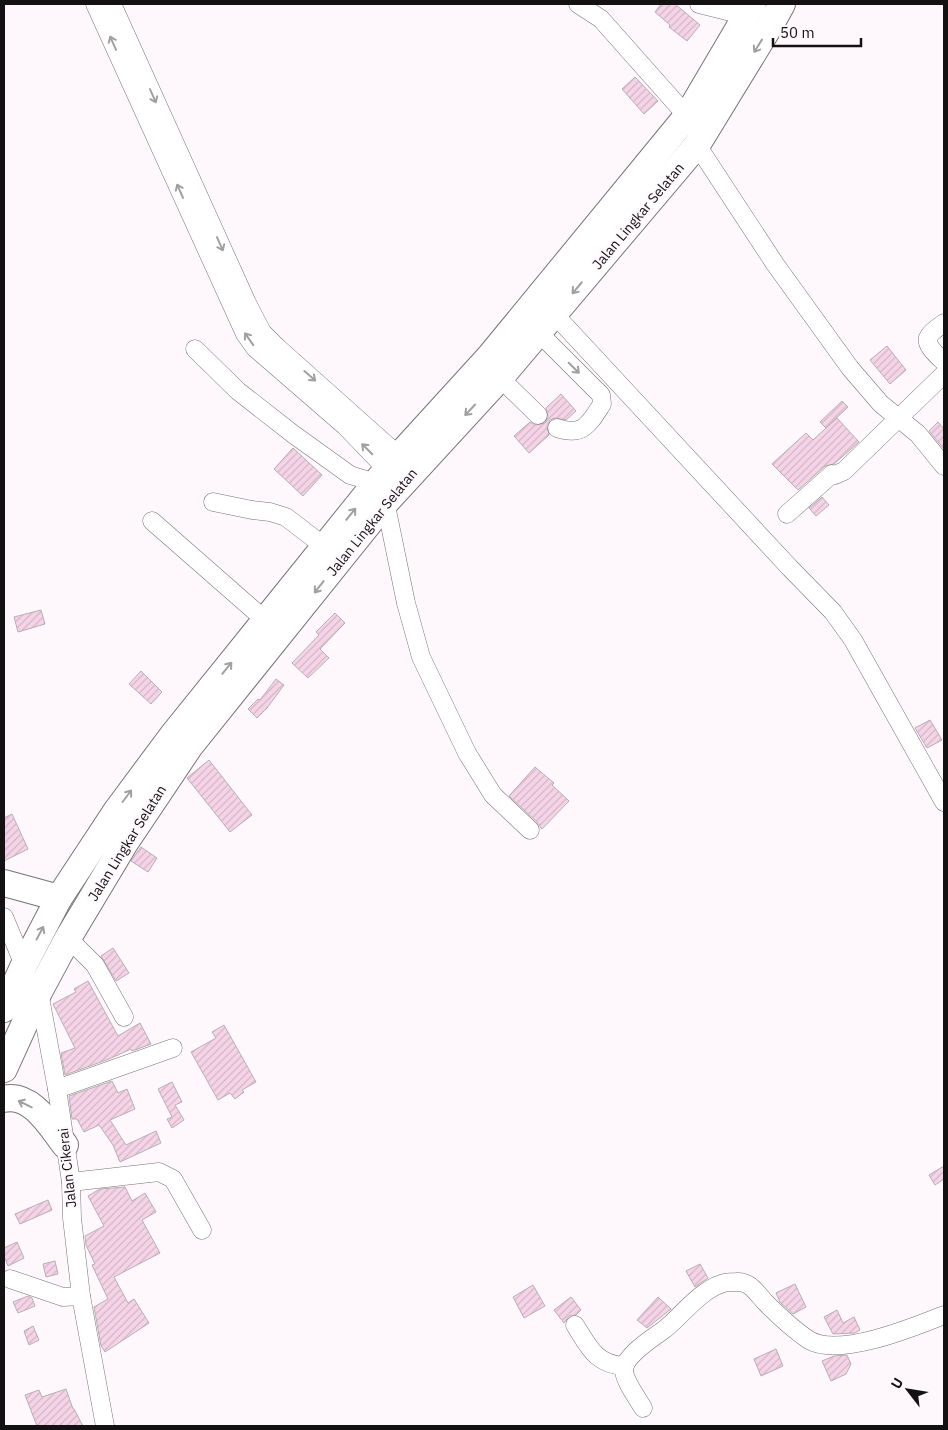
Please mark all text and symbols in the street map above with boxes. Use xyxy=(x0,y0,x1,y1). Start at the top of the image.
scale bar xyxy=(773,15,860,47)
text: 50 m xyxy=(780,23,815,42)
one-way arrow xyxy=(108,36,118,51)
one-way arrow xyxy=(752,39,762,53)
one-way arrow xyxy=(149,88,159,103)
street label: Jalan Lingkar Selatan xyxy=(588,159,688,273)
one-way arrow xyxy=(175,184,185,199)
one-way arrow xyxy=(216,236,226,251)
one-way arrow xyxy=(572,281,583,294)
one-way arrow xyxy=(244,332,254,346)
one-way arrow xyxy=(567,362,580,374)
one-way arrow xyxy=(303,370,316,382)
one-way arrow xyxy=(464,404,476,417)
one-way arrow xyxy=(361,443,374,455)
street label: Jalan Lingkar Selatan xyxy=(323,464,421,580)
one-way arrow xyxy=(345,508,356,521)
one-way arrow xyxy=(314,580,325,593)
one-way arrow xyxy=(221,662,232,675)
street label: Jalan Lingkar Selatan xyxy=(84,782,170,904)
one-way arrow xyxy=(122,789,132,803)
one-way arrow xyxy=(35,926,45,941)
one-way arrow xyxy=(18,1099,33,1109)
street label: Jalan Cikerai xyxy=(54,1127,80,1209)
north arrow xyxy=(883,1365,933,1415)
text: U xyxy=(887,1375,907,1392)

